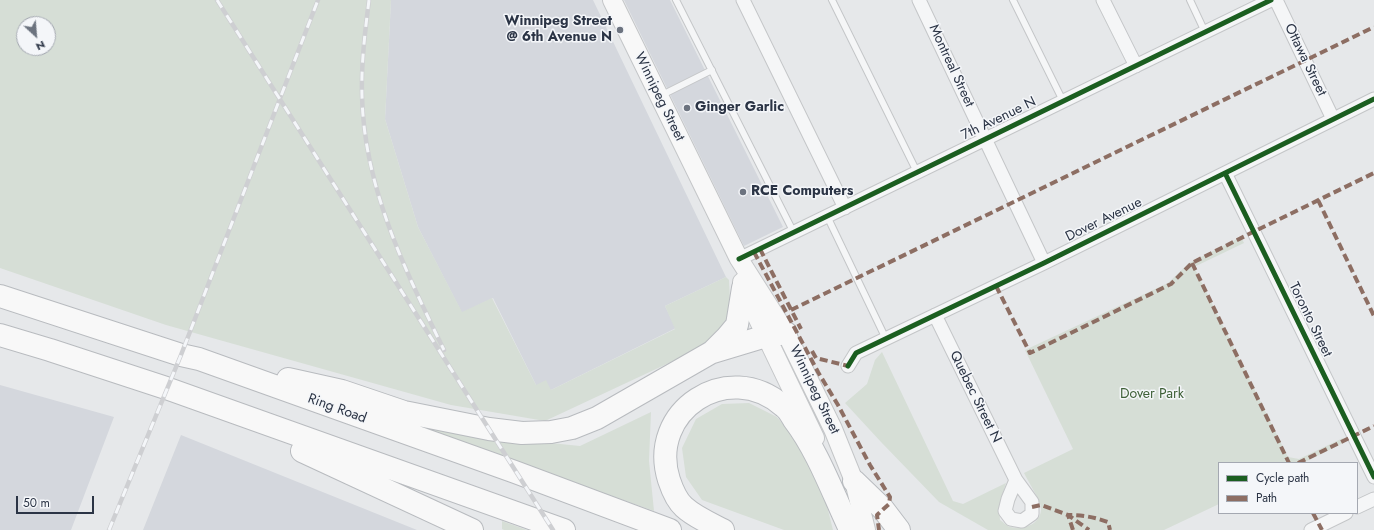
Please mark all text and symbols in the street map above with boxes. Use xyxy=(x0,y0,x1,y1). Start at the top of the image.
place label: Winnipeg Street @ 6th Avenue N xyxy=(505,14,612,46)
north arrow xyxy=(16,16,56,56)
street label: Ottawa Street xyxy=(1280,21,1330,99)
street label: Montreal Street xyxy=(925,22,977,110)
marker: Winnipeg Street @ 6th Avenue N xyxy=(615,25,625,35)
text: N xyxy=(33,37,48,55)
street label: Winnipeg Street xyxy=(630,50,688,144)
street label: 7th Avenue N xyxy=(959,94,1039,144)
place label: Ginger Garlic xyxy=(695,100,784,116)
marker: Ginger Garlic xyxy=(682,103,692,113)
place label: RCE Computers xyxy=(751,184,853,200)
marker: RCE Computers xyxy=(738,187,748,197)
street label: Dover Avenue xyxy=(1063,194,1145,246)
street label: Toronto Street xyxy=(1285,280,1335,360)
street label: Winnipeg Street xyxy=(785,343,843,437)
street label: Quebec Street N xyxy=(945,348,1005,446)
park label: Dover Park xyxy=(1120,387,1184,403)
street label: Ring Road xyxy=(305,391,369,427)
legend xyxy=(1218,462,1358,514)
text: Cycle path xyxy=(1256,469,1309,487)
scale bar xyxy=(18,488,96,514)
text: Path xyxy=(1256,489,1277,507)
text: 50 m xyxy=(23,494,50,512)

